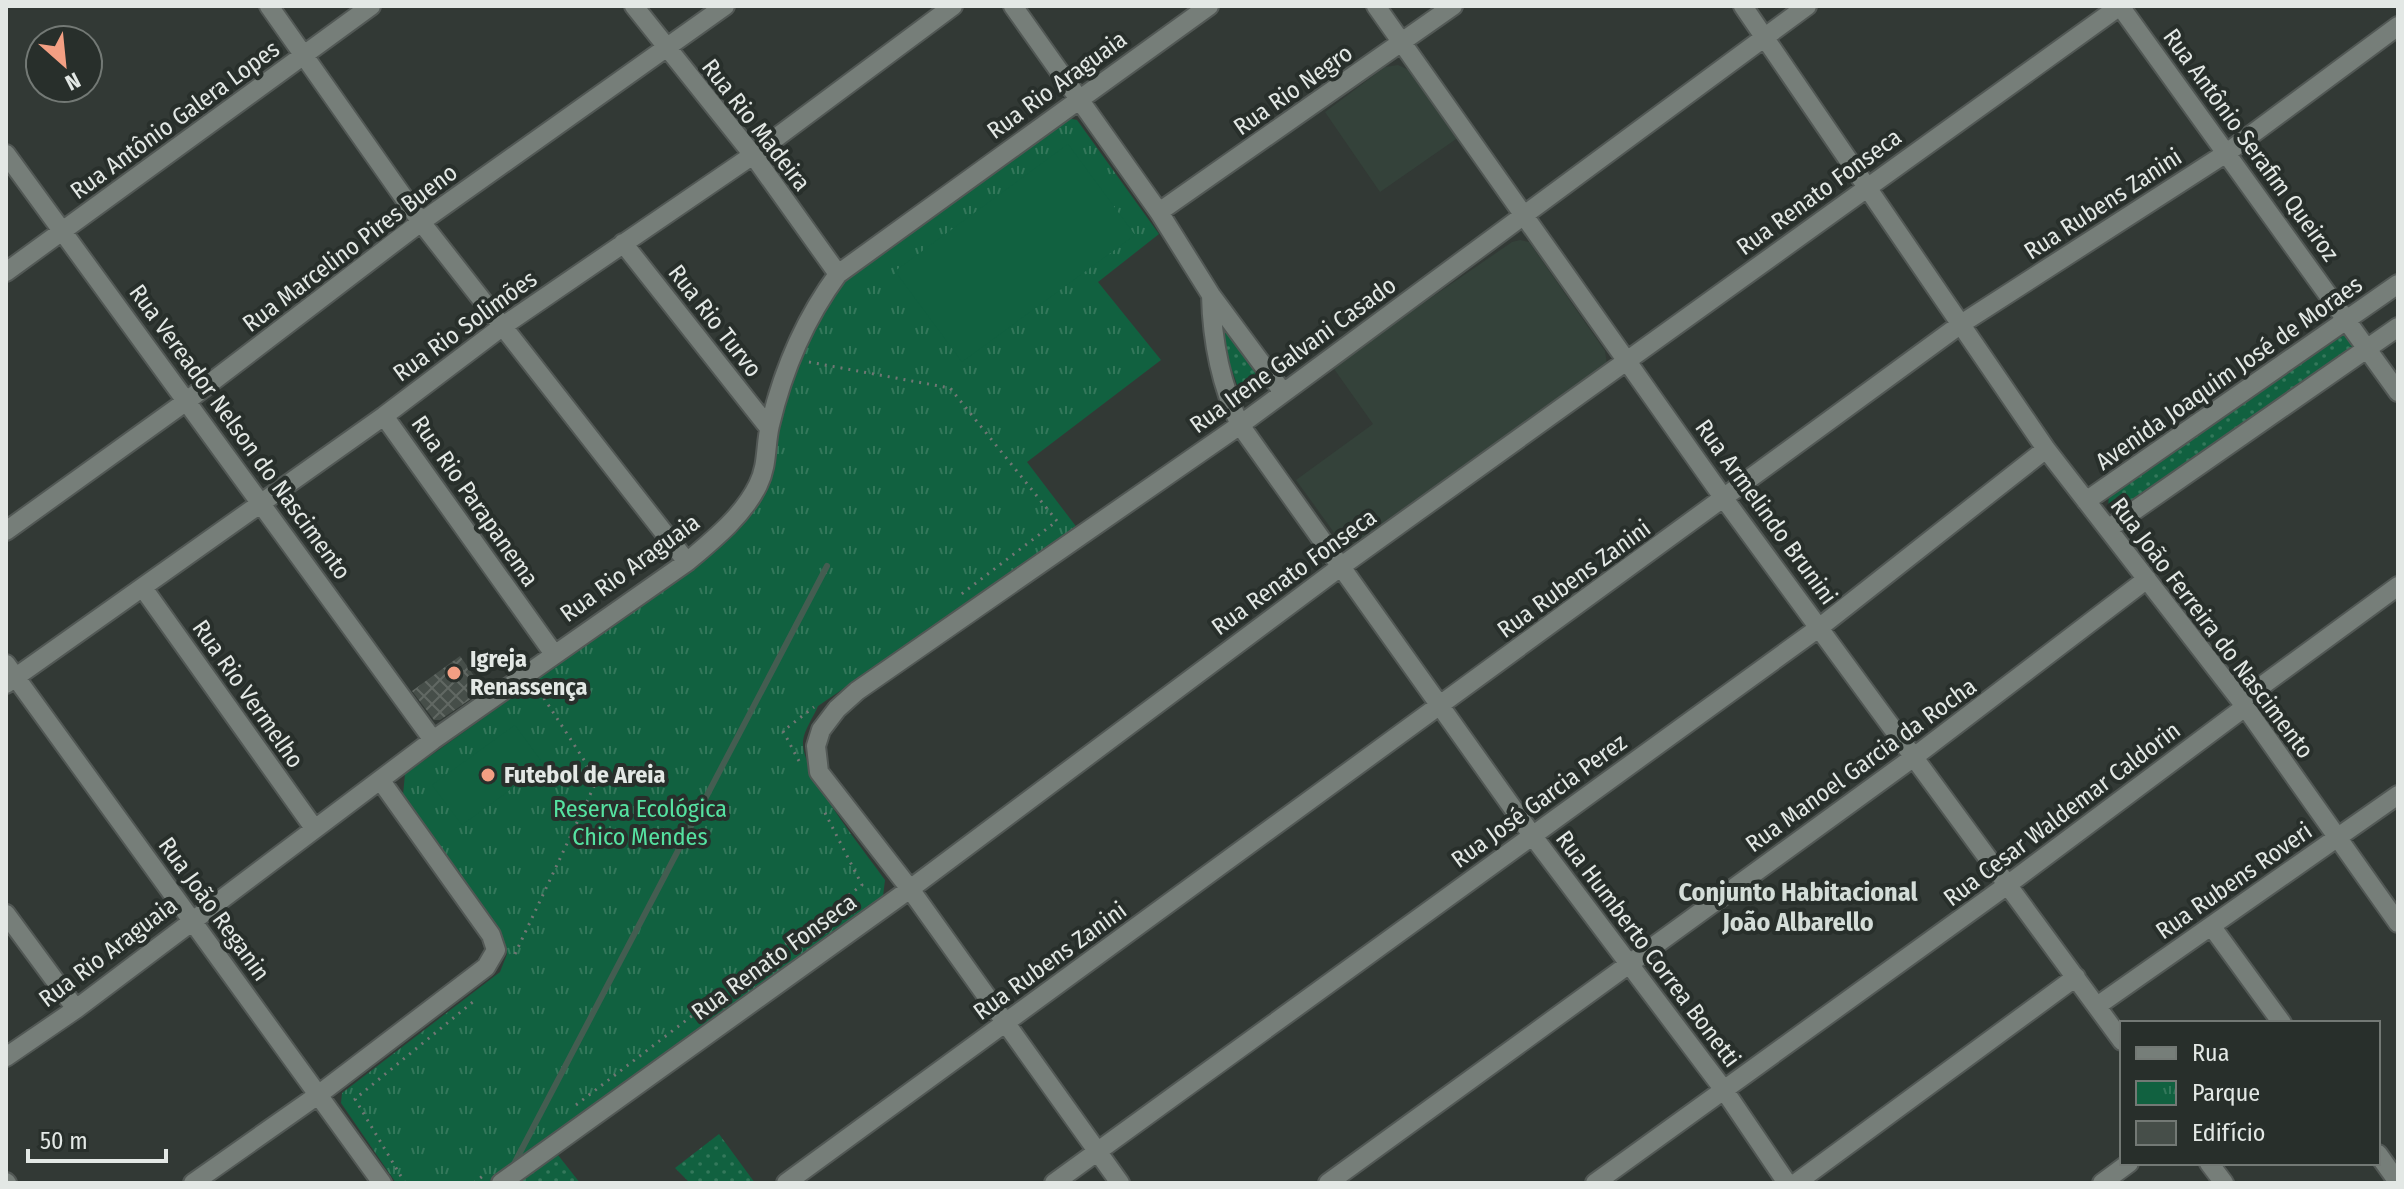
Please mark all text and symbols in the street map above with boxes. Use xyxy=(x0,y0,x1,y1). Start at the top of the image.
street label: Rua Antônio Serafim Queiroz xyxy=(2157,23,2345,267)
north arrow xyxy=(24,24,104,104)
street label: Rua Rio Araguaia xyxy=(982,25,1132,145)
street label: Rua Antônio Galera Lopes xyxy=(65,35,285,205)
street label: Rua Rio Negro xyxy=(1228,39,1358,141)
street label: Rua Rio Madeira xyxy=(696,54,816,196)
text: N xyxy=(61,66,85,96)
street label: Rua Renato Fonseca xyxy=(1731,123,1907,261)
street label: Rua Rubens Zanini xyxy=(2019,143,2187,265)
street label: Rua Marcelino Pires Bueno xyxy=(237,158,463,338)
street label: Rua Rio Turvo xyxy=(662,259,768,383)
street label: Rua Rio Solimões xyxy=(388,265,542,387)
street label: Avenida Joaquim José de Moraes xyxy=(2090,270,2368,476)
street label: Rua Irene Galvani Casado xyxy=(1185,271,1401,439)
street label: Rua Vereador Nelson do Nascimento xyxy=(123,279,357,585)
street label: Rua Rio Parapanema xyxy=(406,410,544,592)
street label: Rua Armelindo Brunini xyxy=(1689,414,1843,610)
street label: Rua João Ferreira do Nascimento xyxy=(2105,492,2319,764)
street label: Rua Renato Fonseca xyxy=(1206,503,1382,641)
street label: Rua Rio Araguaia xyxy=(555,508,705,628)
street label: Rua Rubens Zanini xyxy=(1492,514,1656,644)
street label: Rua Rio Vermelho xyxy=(187,615,309,773)
place label: Igreja Renassença xyxy=(470,645,588,701)
marker: Igreja Renassença xyxy=(445,664,463,682)
street label: Rua Manoel Garcia da Rocha xyxy=(1740,672,1982,858)
street label: Rua Cesar Waldemar Caldorin xyxy=(1938,716,2186,912)
street label: Rua José Garcia Perez xyxy=(1446,728,1632,874)
place label: Futebol de Areia xyxy=(504,761,666,789)
marker: Futebol de Areia xyxy=(479,766,497,784)
park label: Reserva Ecológica Chico Mendes xyxy=(553,795,727,851)
street label: Rua Rubens Roveri xyxy=(2151,817,2317,945)
street label: Rua Humberto Correa Bonetti xyxy=(1550,825,1746,1073)
street label: Rua João Reganin xyxy=(153,832,275,986)
district label: Conjunto Habitacional João Albarello xyxy=(1678,877,1918,938)
street label: Rua Renato Fonseca xyxy=(686,888,862,1026)
street label: Rua Rio Araguaia xyxy=(34,891,182,1013)
street label: Rua Rubens Zanini xyxy=(968,896,1132,1026)
legend xyxy=(2120,1021,2380,1165)
text: Rua xyxy=(2192,1039,2229,1067)
text: Parque xyxy=(2192,1079,2260,1107)
scale bar xyxy=(28,1113,166,1163)
text: Edifício xyxy=(2192,1119,2265,1147)
text: 50 m xyxy=(40,1127,88,1155)

